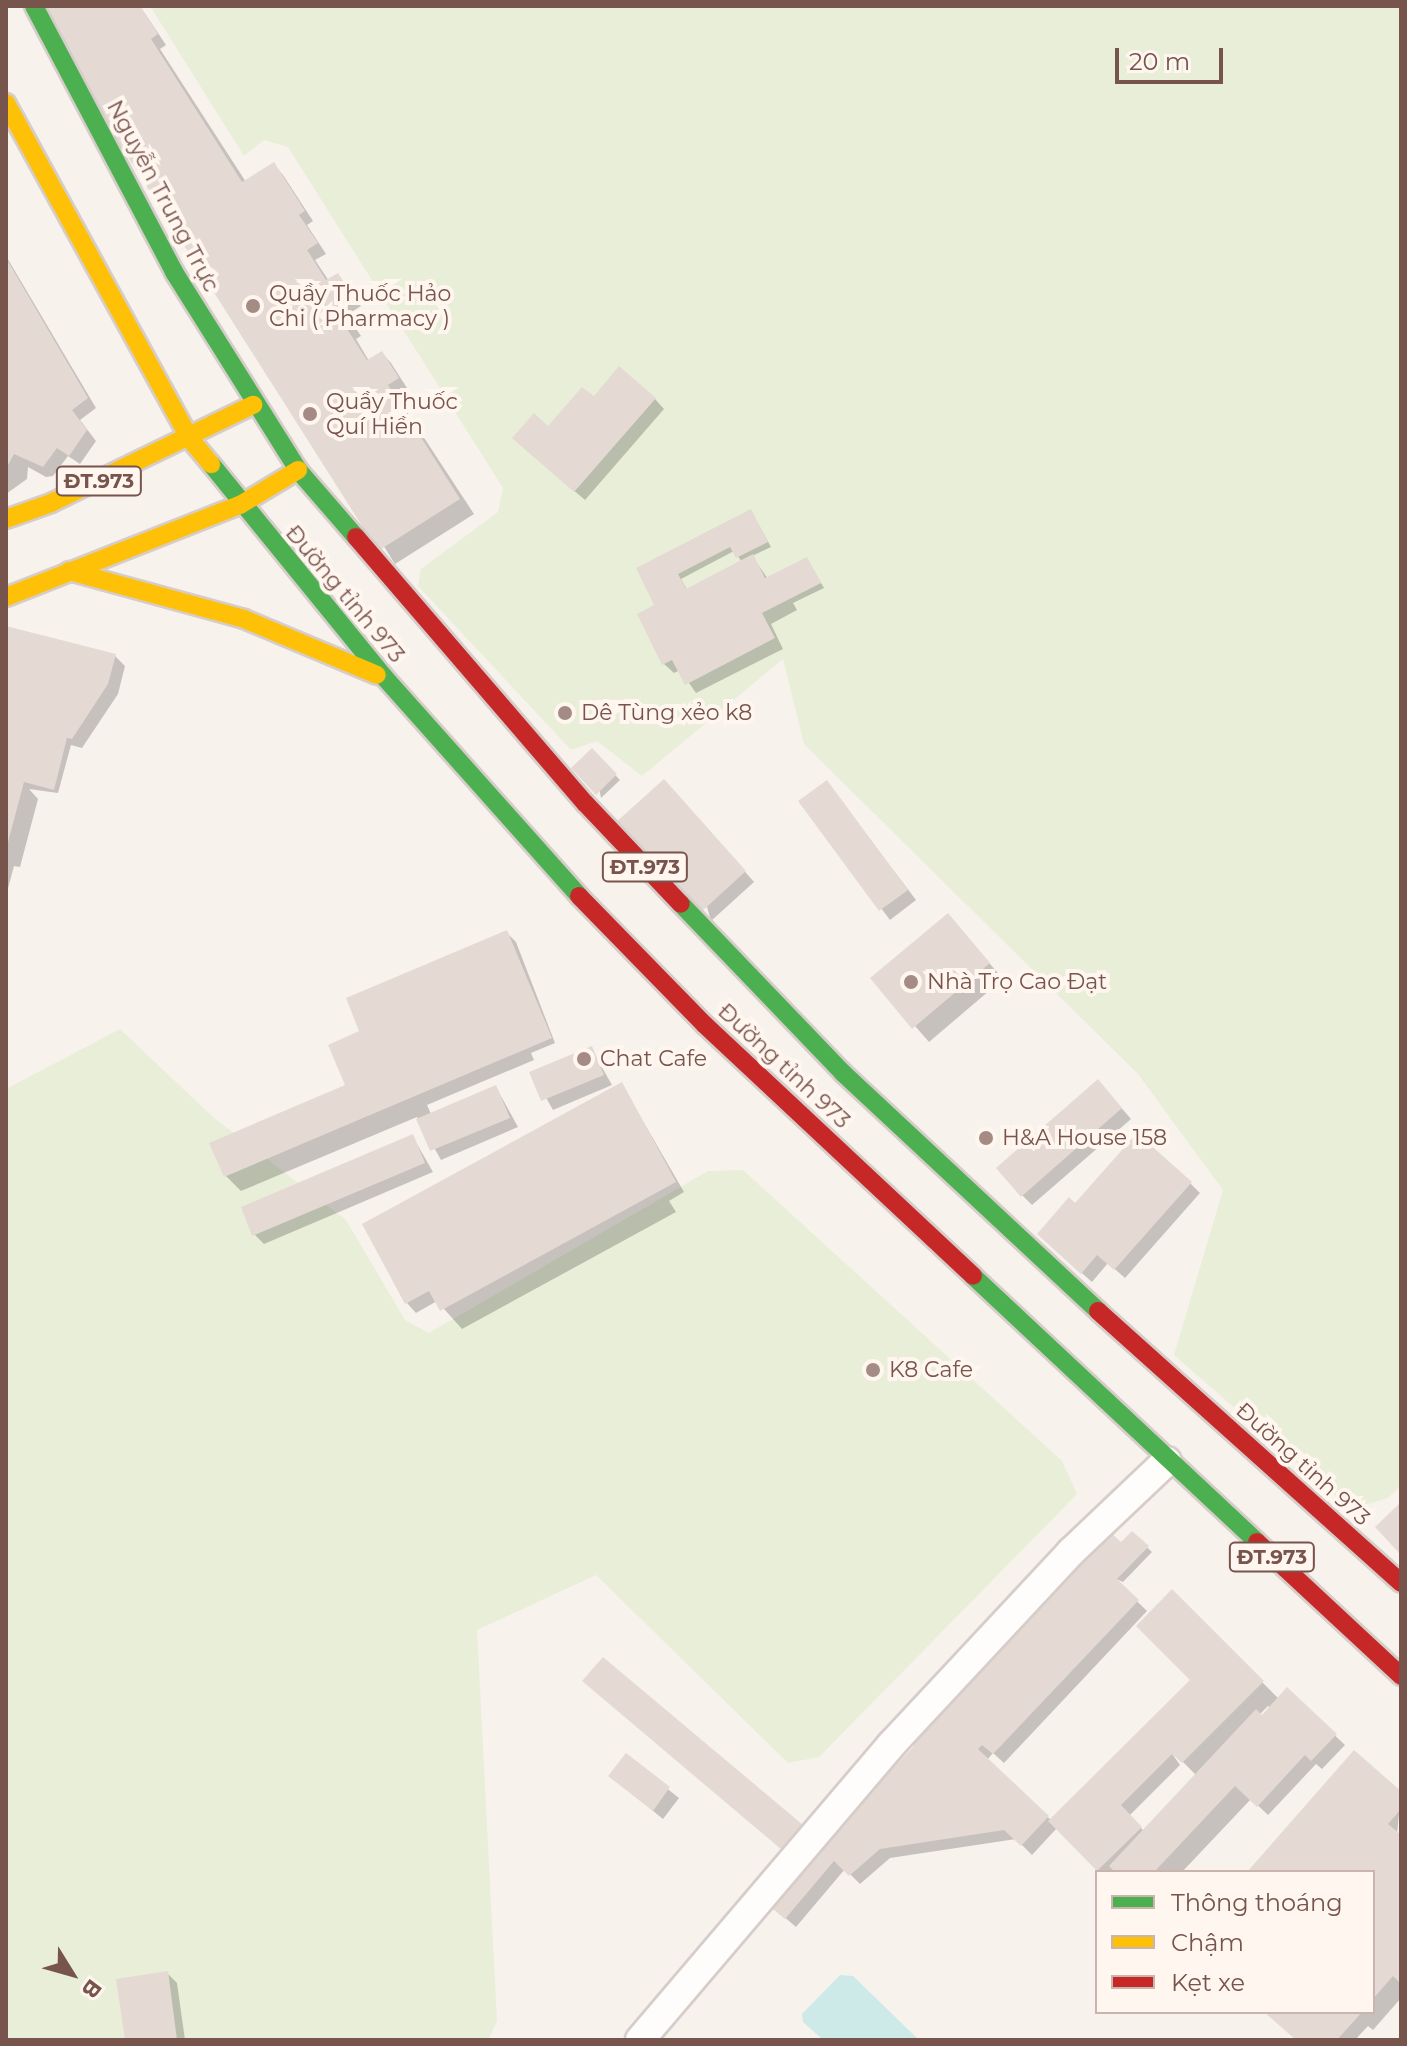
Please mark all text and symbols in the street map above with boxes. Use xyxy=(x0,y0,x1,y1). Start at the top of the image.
scale bar xyxy=(1119,32,1227,82)
text: 20 m xyxy=(1129,47,1190,76)
street label: Nguyễn Trung Trực xyxy=(101,96,225,296)
place label: Quầy Thuốc Hảo Chi ( Pharmacy ) xyxy=(269,280,451,332)
marker: Quầy Thuốc Hảo Chi ( Pharmacy ) xyxy=(244,297,262,315)
place label: Quầy Thuốc Quí Hiền xyxy=(326,388,458,440)
marker: Quầy Thuốc Quí Hiền xyxy=(301,405,319,423)
road number: ĐT.973 xyxy=(55,465,143,497)
street label: Đường tỉnh 973 xyxy=(280,520,410,668)
place label: Dê Tùng xẻo k8 xyxy=(581,700,752,726)
marker: Dê Tùng xẻo k8 xyxy=(556,704,574,722)
road number: ĐT.973 xyxy=(601,851,689,883)
place label: Nhà Trọ Cao Đạt xyxy=(927,969,1107,995)
marker: Nhà Trọ Cao Đạt xyxy=(902,973,920,991)
street label: Đường tỉnh 973 xyxy=(712,998,856,1134)
place label: Chat Cafe xyxy=(600,1046,707,1072)
marker: Chat Cafe xyxy=(575,1050,593,1068)
place label: H&A House 158 xyxy=(1002,1125,1167,1151)
marker: H&A House 158 xyxy=(977,1129,995,1147)
place label: K8 Cafe xyxy=(889,1357,973,1383)
marker: K8 Cafe xyxy=(864,1361,882,1379)
street label: Đường tỉnh 973 xyxy=(1231,1397,1375,1531)
road number: ĐT.973 xyxy=(1228,1541,1316,1573)
legend xyxy=(1095,1870,1375,2014)
text: Thông thoáng xyxy=(1171,1888,1343,1917)
text: Chậm xyxy=(1171,1928,1244,1957)
north arrow xyxy=(32,1934,112,2014)
text: Kẹt xe xyxy=(1171,1968,1245,1997)
text: B xyxy=(76,1974,107,2004)

